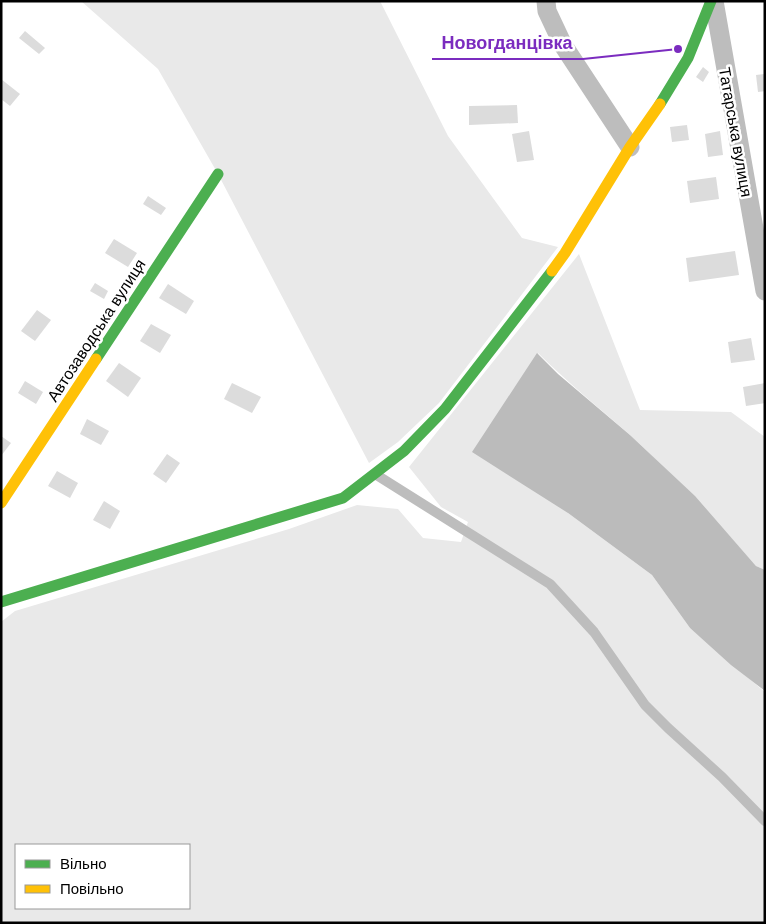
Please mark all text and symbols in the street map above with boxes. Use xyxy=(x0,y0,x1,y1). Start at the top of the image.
callout: Новогданцівка xyxy=(432,26,583,59)
text: Новогданцівка xyxy=(441,33,574,53)
street label: Татарська вулиця xyxy=(716,66,755,198)
street label: Автозаводська вулиця xyxy=(44,256,149,405)
legend xyxy=(15,844,190,909)
text: Вільно xyxy=(60,855,107,872)
text: Повільно xyxy=(60,880,124,897)

